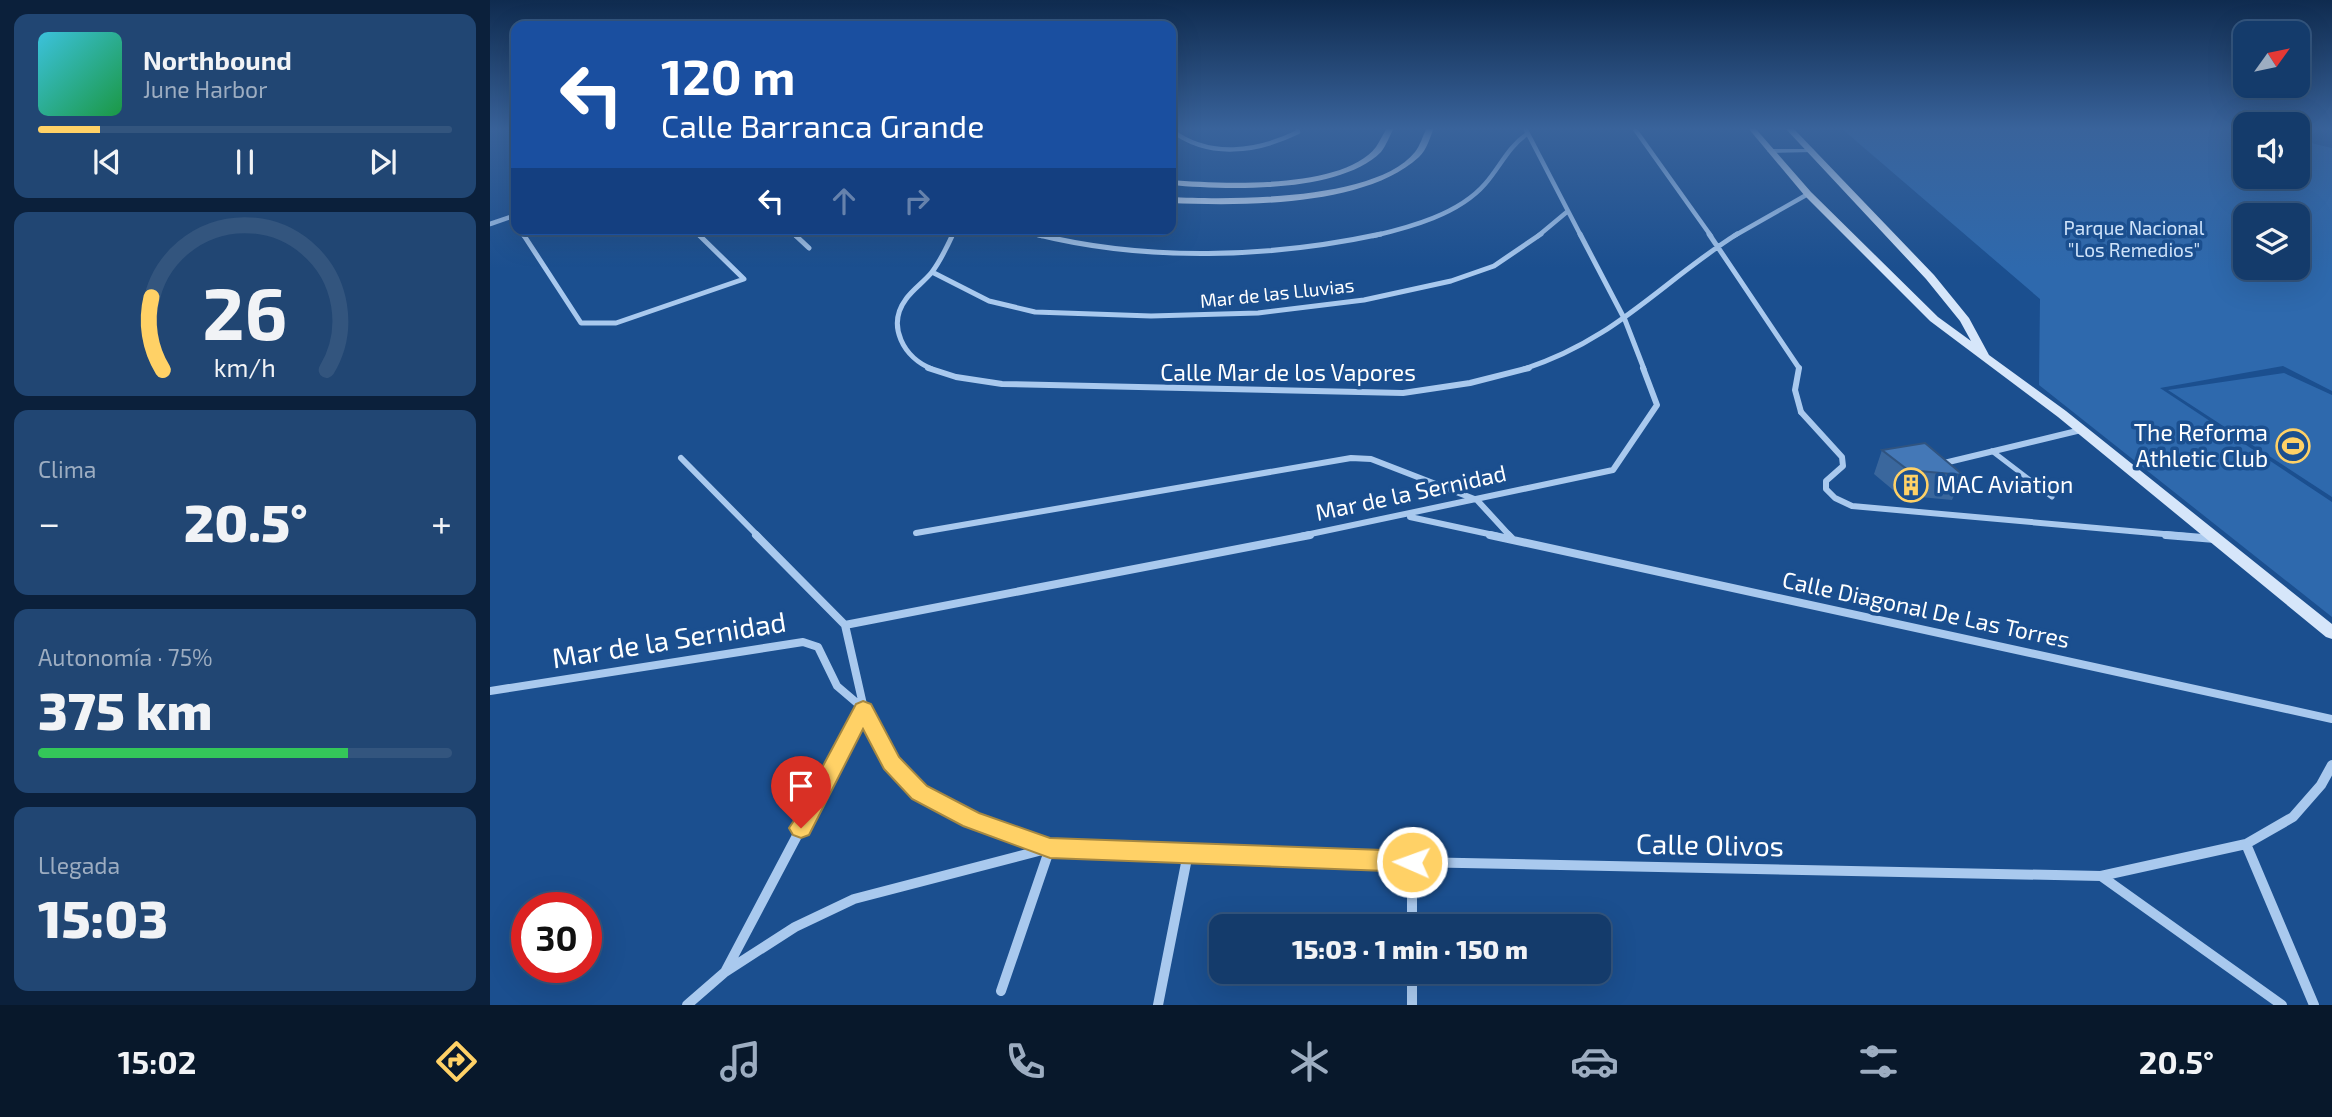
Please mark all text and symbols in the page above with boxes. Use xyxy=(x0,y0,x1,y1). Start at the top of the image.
north arrow xyxy=(2233,21,2310,98)
map controls xyxy=(2233,21,2310,280)
text: Northbound xyxy=(143,44,292,75)
text: 120 m xyxy=(661,46,795,105)
icon: left xyxy=(546,49,637,140)
text: June Harbor xyxy=(143,75,267,103)
text: Calle Barranca Grande xyxy=(661,106,984,144)
button: sound xyxy=(2233,112,2310,189)
icon: previous xyxy=(88,143,126,181)
icon: pause xyxy=(226,143,264,181)
icon: next xyxy=(364,143,402,181)
icon: left xyxy=(752,182,790,220)
icon: ahead xyxy=(825,182,863,220)
icon: right xyxy=(898,182,936,220)
button: layers xyxy=(2233,203,2310,280)
park label: Parque Nacional "Los Remedios" xyxy=(2064,216,2205,261)
text: 26 xyxy=(202,268,288,356)
street label: Mar de las Lluvias xyxy=(1199,273,1355,312)
text: km/h xyxy=(214,352,276,382)
street label: Calle Mar de los Vapores xyxy=(1160,358,1416,386)
place label: The Reforma Athletic Club xyxy=(2134,418,2268,472)
sports icon: The Reforma Athletic Club xyxy=(2274,427,2312,465)
text: Clima xyxy=(38,455,96,483)
street label: Mar de la Sernidad xyxy=(1313,458,1509,526)
building icon: MAC Aviation xyxy=(1892,466,1930,504)
place label: MAC Aviation xyxy=(1936,470,2073,498)
text: 20.5° xyxy=(184,490,308,552)
text: − xyxy=(38,499,60,545)
text: + xyxy=(431,499,452,545)
street label: Calle Diagonal De Las Torres xyxy=(1780,565,2073,653)
street label: Mar de la Sernidad xyxy=(549,604,788,674)
text: Autonomía · 75% xyxy=(38,643,213,671)
text: 375 km xyxy=(38,678,212,740)
pin xyxy=(771,756,831,828)
icon: arrive xyxy=(782,767,820,805)
position arrow xyxy=(1375,825,1449,899)
street label: Calle Olivos xyxy=(1636,826,1784,862)
text: Llegada xyxy=(38,851,120,879)
text: 15:03 xyxy=(38,886,168,948)
speed limit sign: 30 xyxy=(511,892,602,983)
text: 15:03 · 1 min · 150 m xyxy=(1292,933,1528,964)
icon: directions xyxy=(432,1037,481,1086)
icon: music xyxy=(716,1037,765,1086)
icon: phone xyxy=(1001,1037,1050,1086)
icon: climate xyxy=(1285,1037,1334,1086)
icon: car xyxy=(1570,1037,1619,1086)
icon: filters xyxy=(1854,1037,1903,1086)
text: 15:02 xyxy=(118,1042,196,1080)
text: 20.5° xyxy=(2139,1042,2214,1080)

